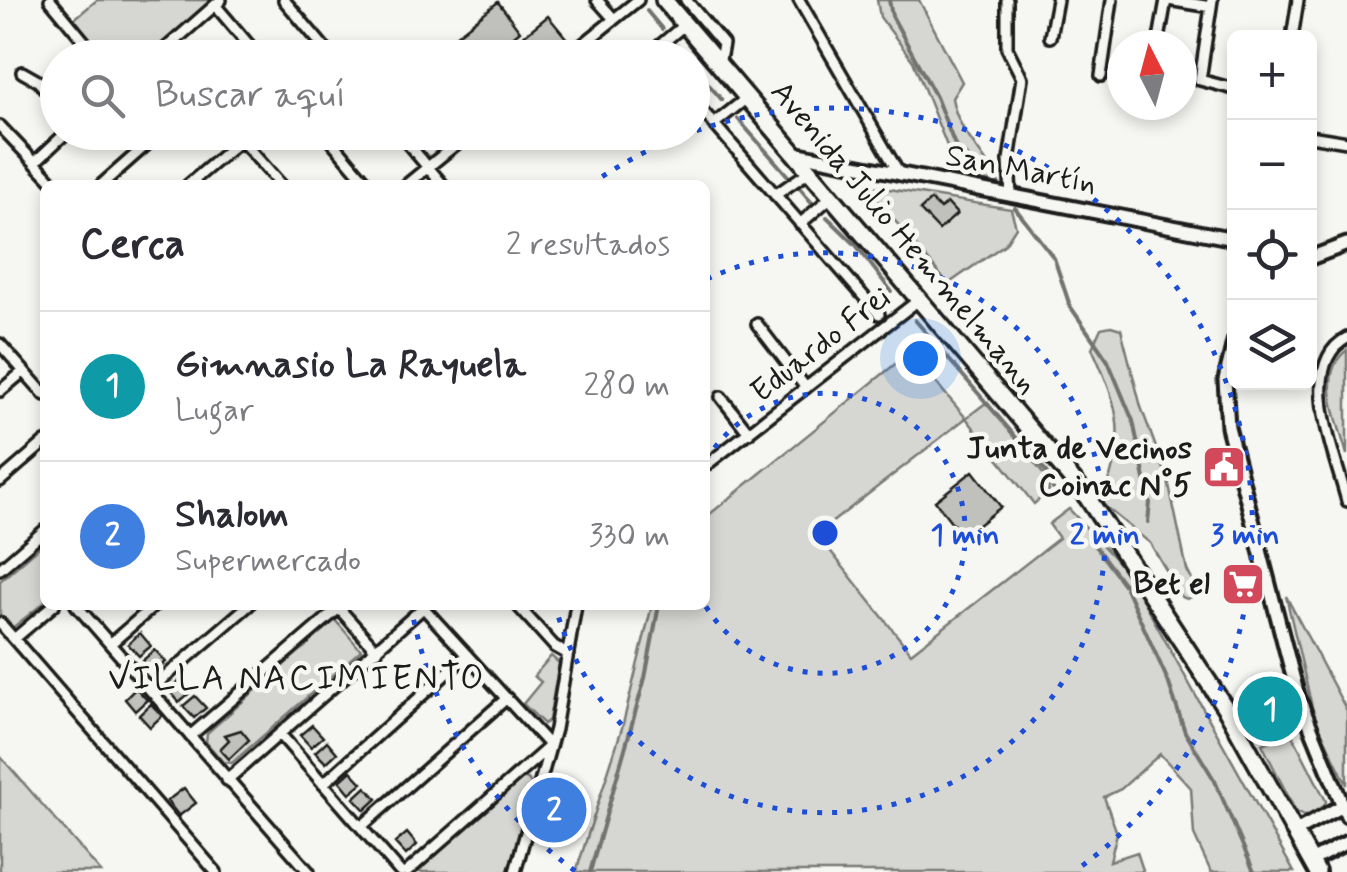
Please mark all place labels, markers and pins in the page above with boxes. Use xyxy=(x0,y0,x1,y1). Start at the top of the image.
place label: Junta de Vecinos Coinac N°5 xyxy=(966,428,1192,507)
public building icon: Junta de Vecinos Coinac N°5 xyxy=(1201,444,1247,490)
centre of rings xyxy=(807,515,843,551)
supermarket icon: Bet el xyxy=(1220,561,1266,607)
place label: Bet el xyxy=(1133,563,1210,605)
pin: 1 xyxy=(1238,672,1302,746)
pin: 2 xyxy=(522,772,586,848)

